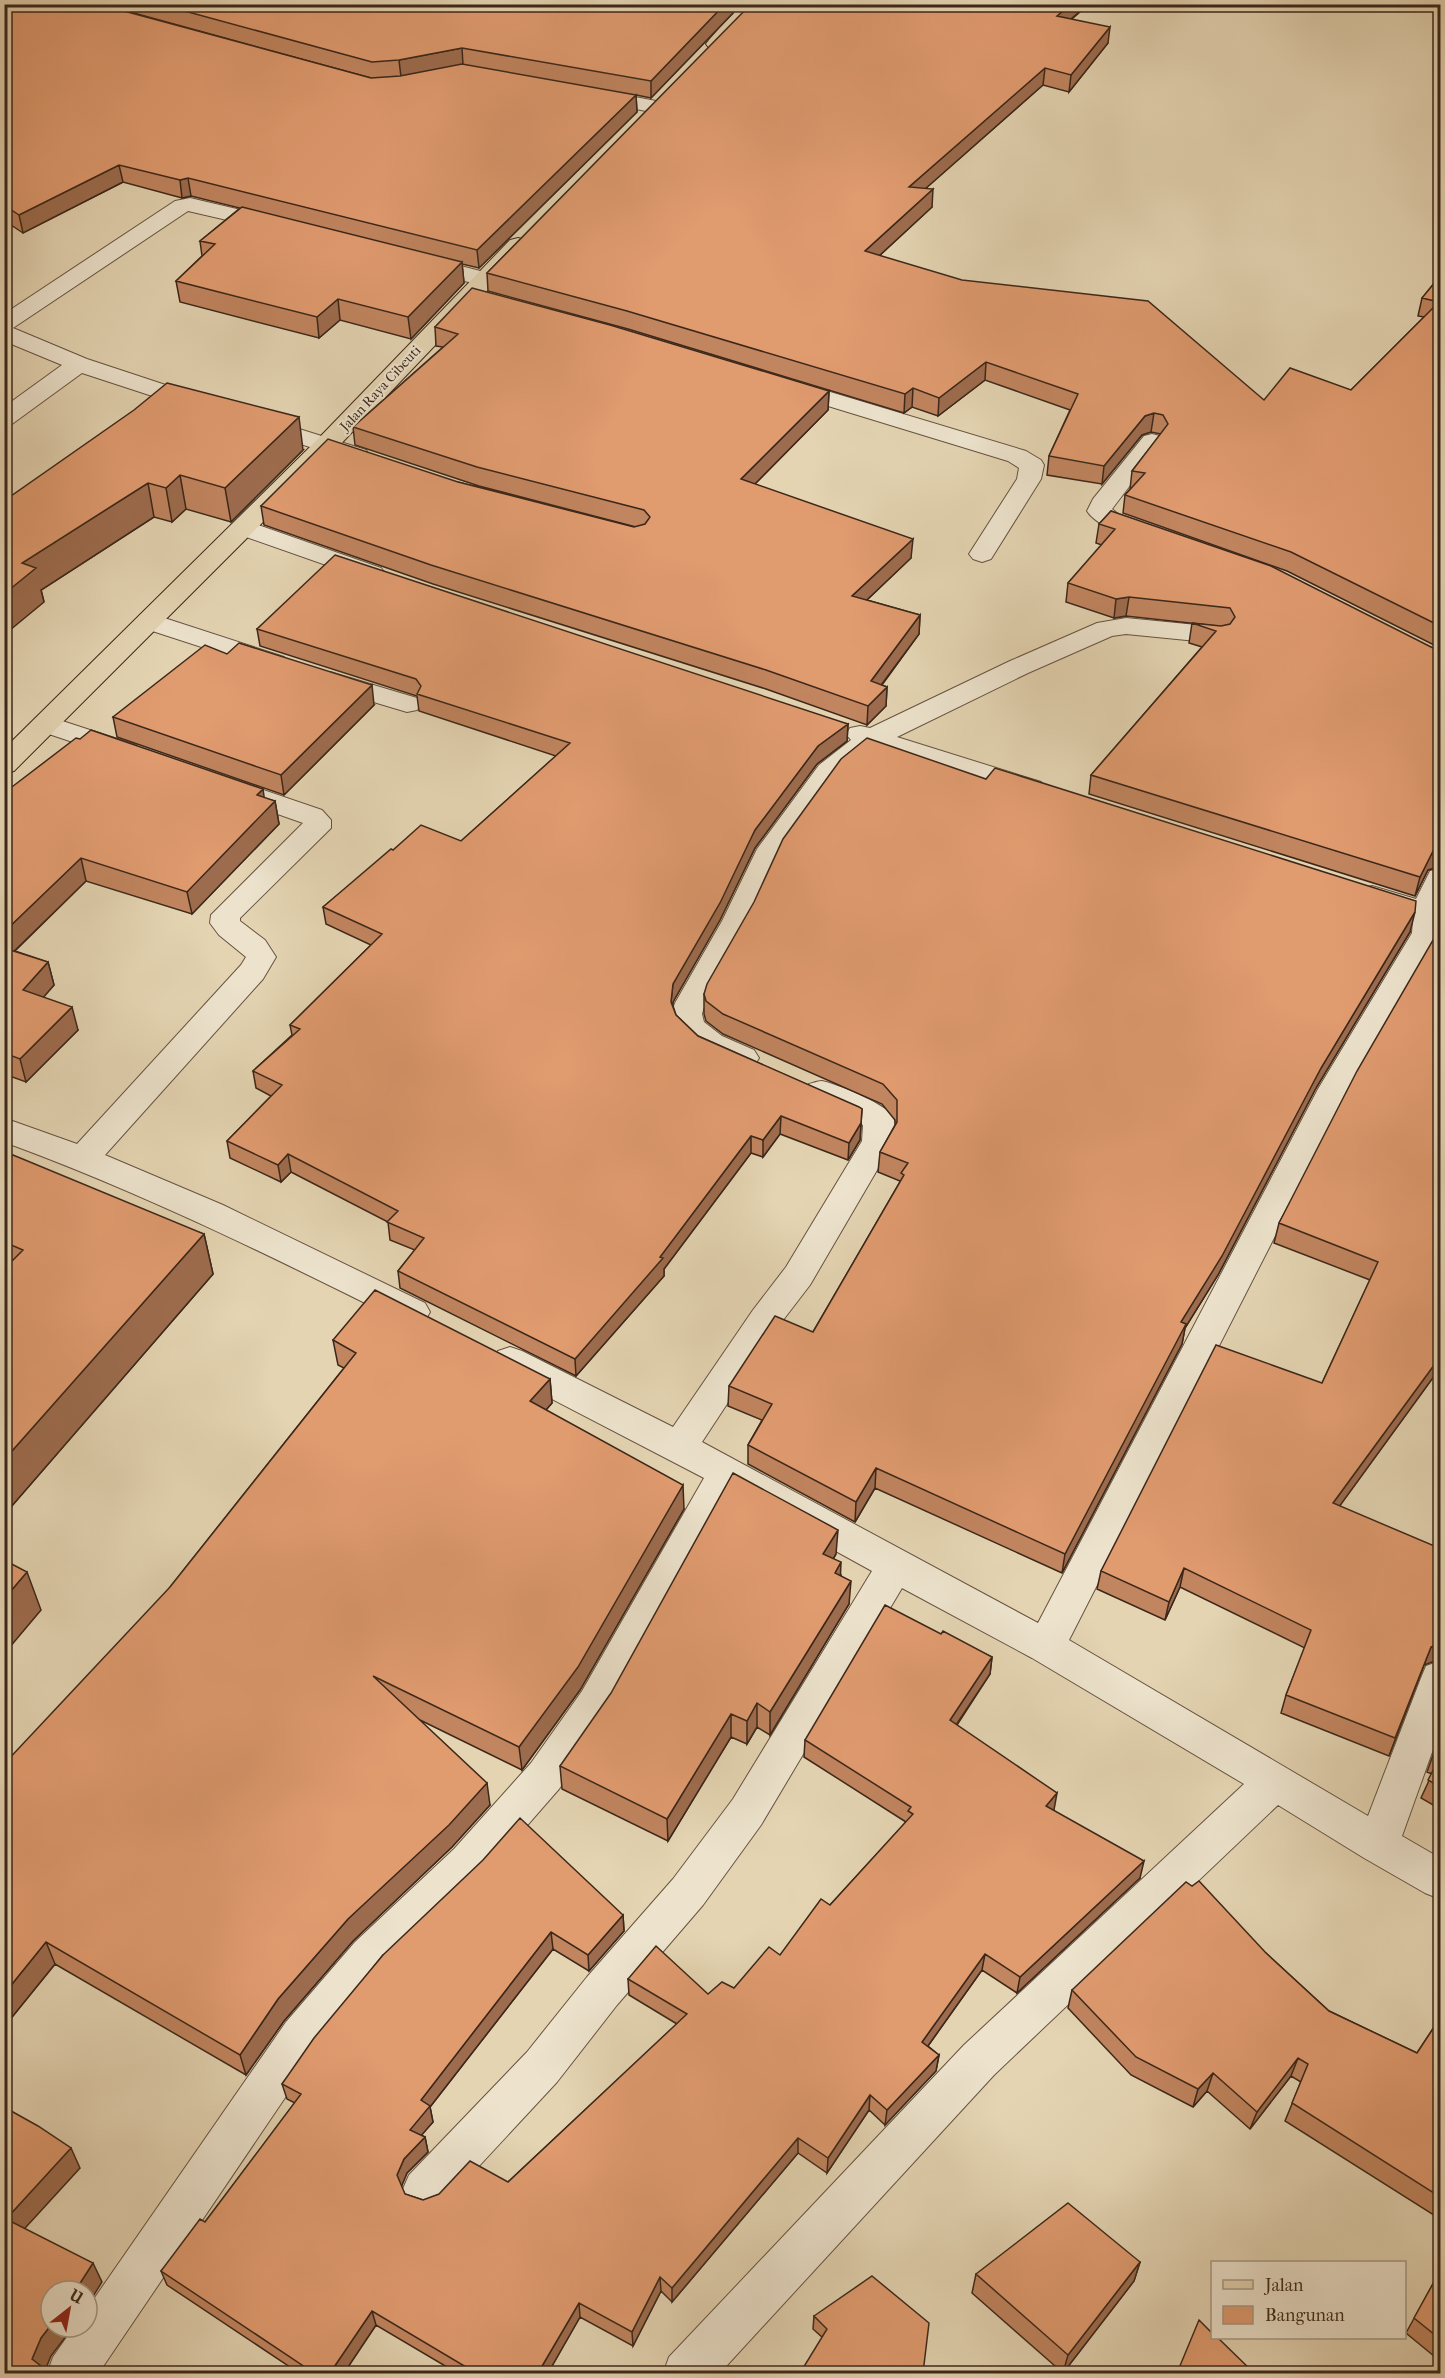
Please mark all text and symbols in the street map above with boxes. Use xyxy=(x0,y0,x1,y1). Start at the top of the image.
street label: Jalan Raya Cibeuti xyxy=(336,342,424,435)
legend xyxy=(1211,2261,1406,2339)
text: Jalan xyxy=(1263,2275,1304,2296)
north arrow xyxy=(39,2279,99,2339)
text: U xyxy=(65,2285,87,2308)
text: Bangunan xyxy=(1265,2305,1345,2326)

